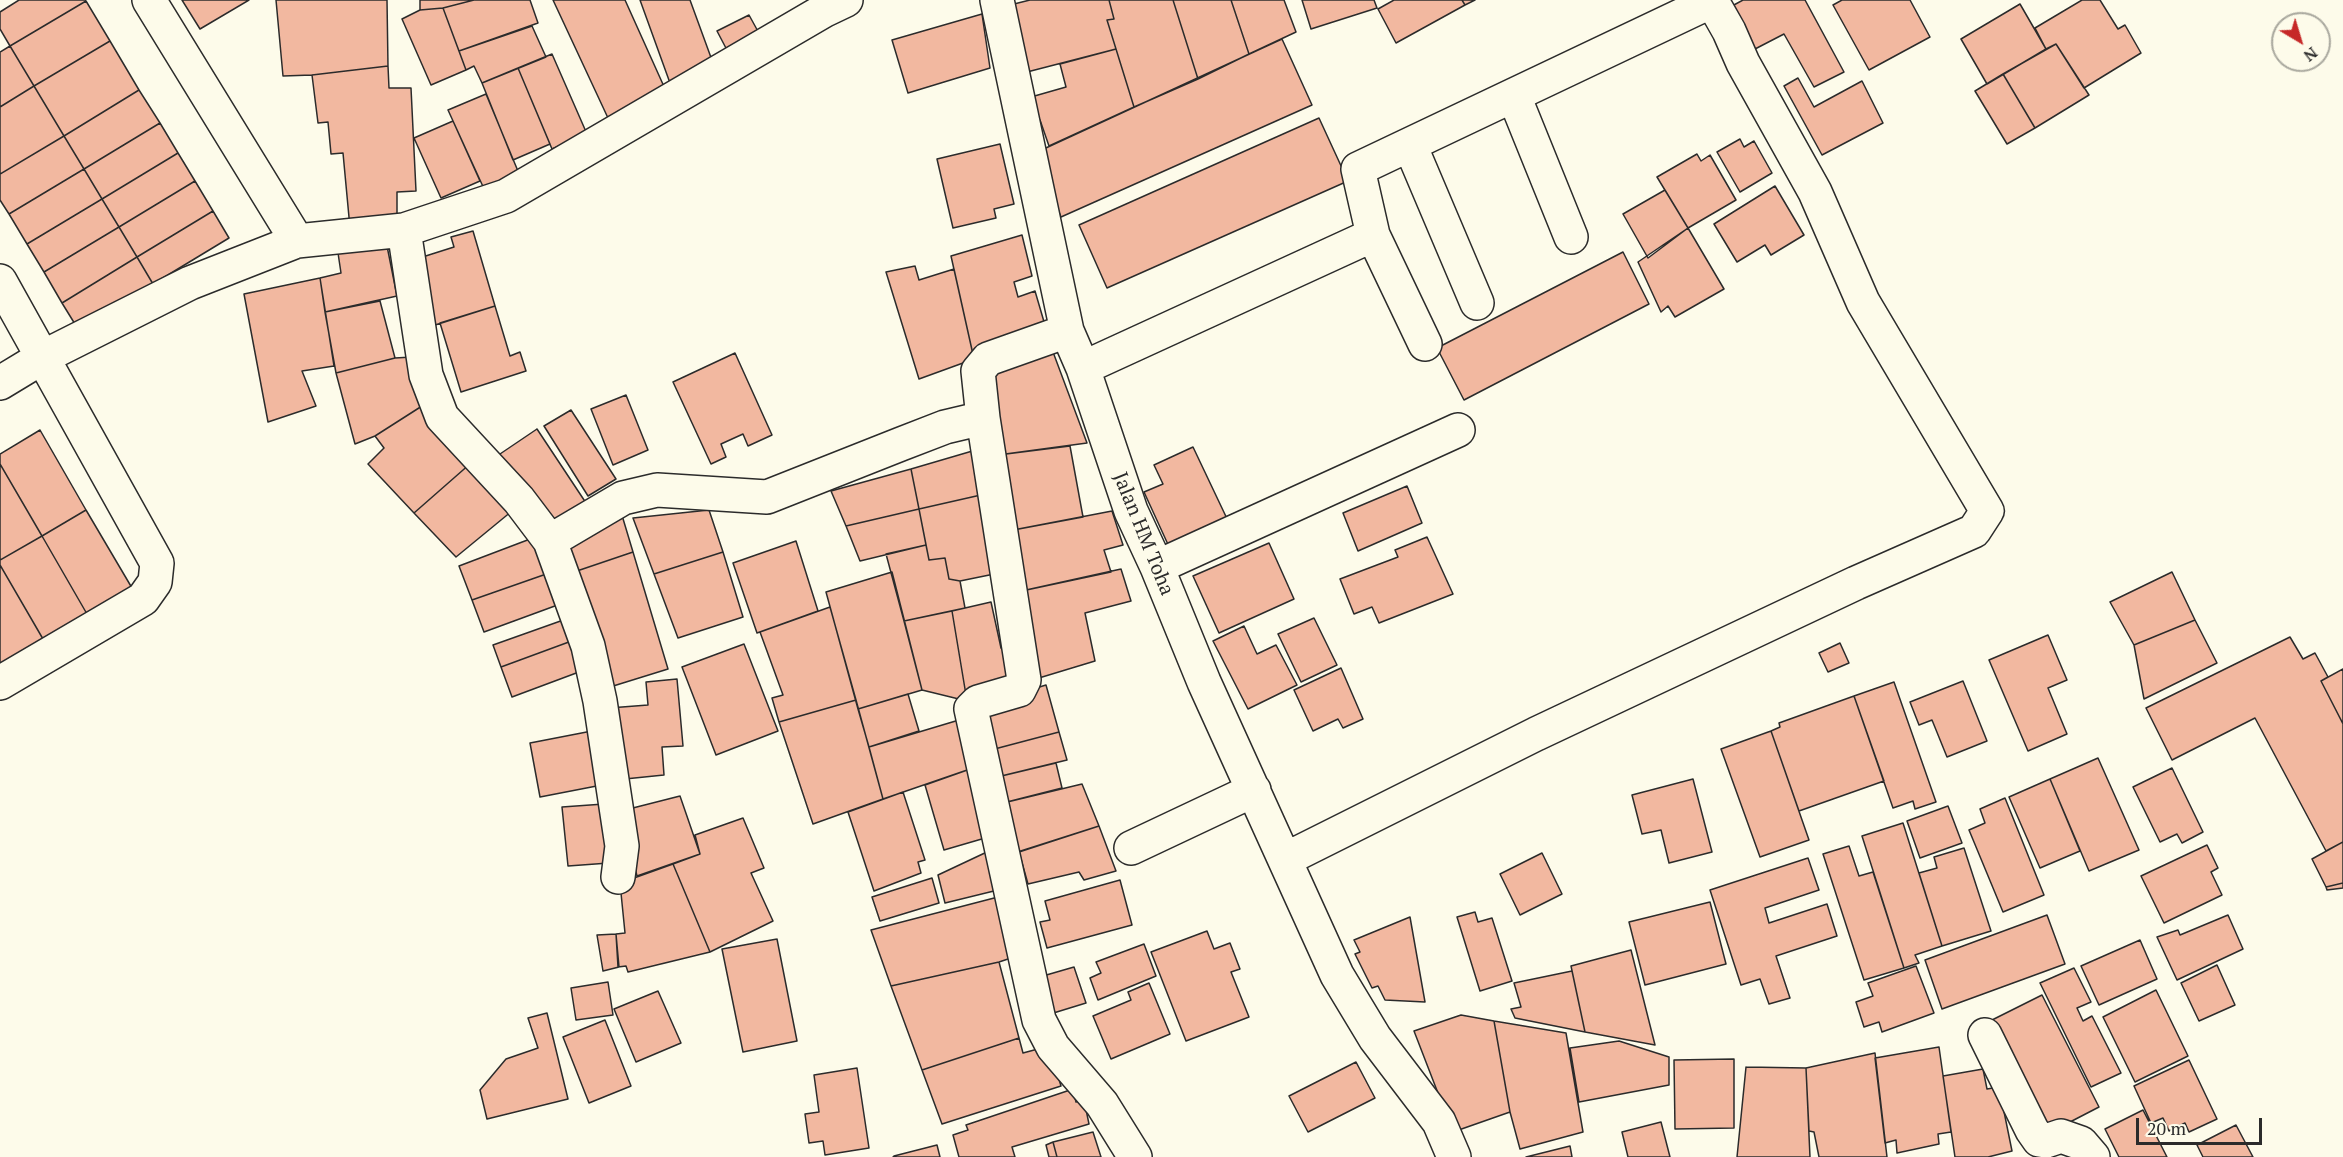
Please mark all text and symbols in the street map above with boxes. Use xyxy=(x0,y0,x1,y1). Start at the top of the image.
north arrow xyxy=(2271,12,2331,72)
text: N xyxy=(2299,42,2322,67)
street label: Jalan HM Toha xyxy=(1107,469,1179,599)
scale bar xyxy=(2139,1106,2265,1144)
text: 20 m xyxy=(2147,1116,2186,1140)

